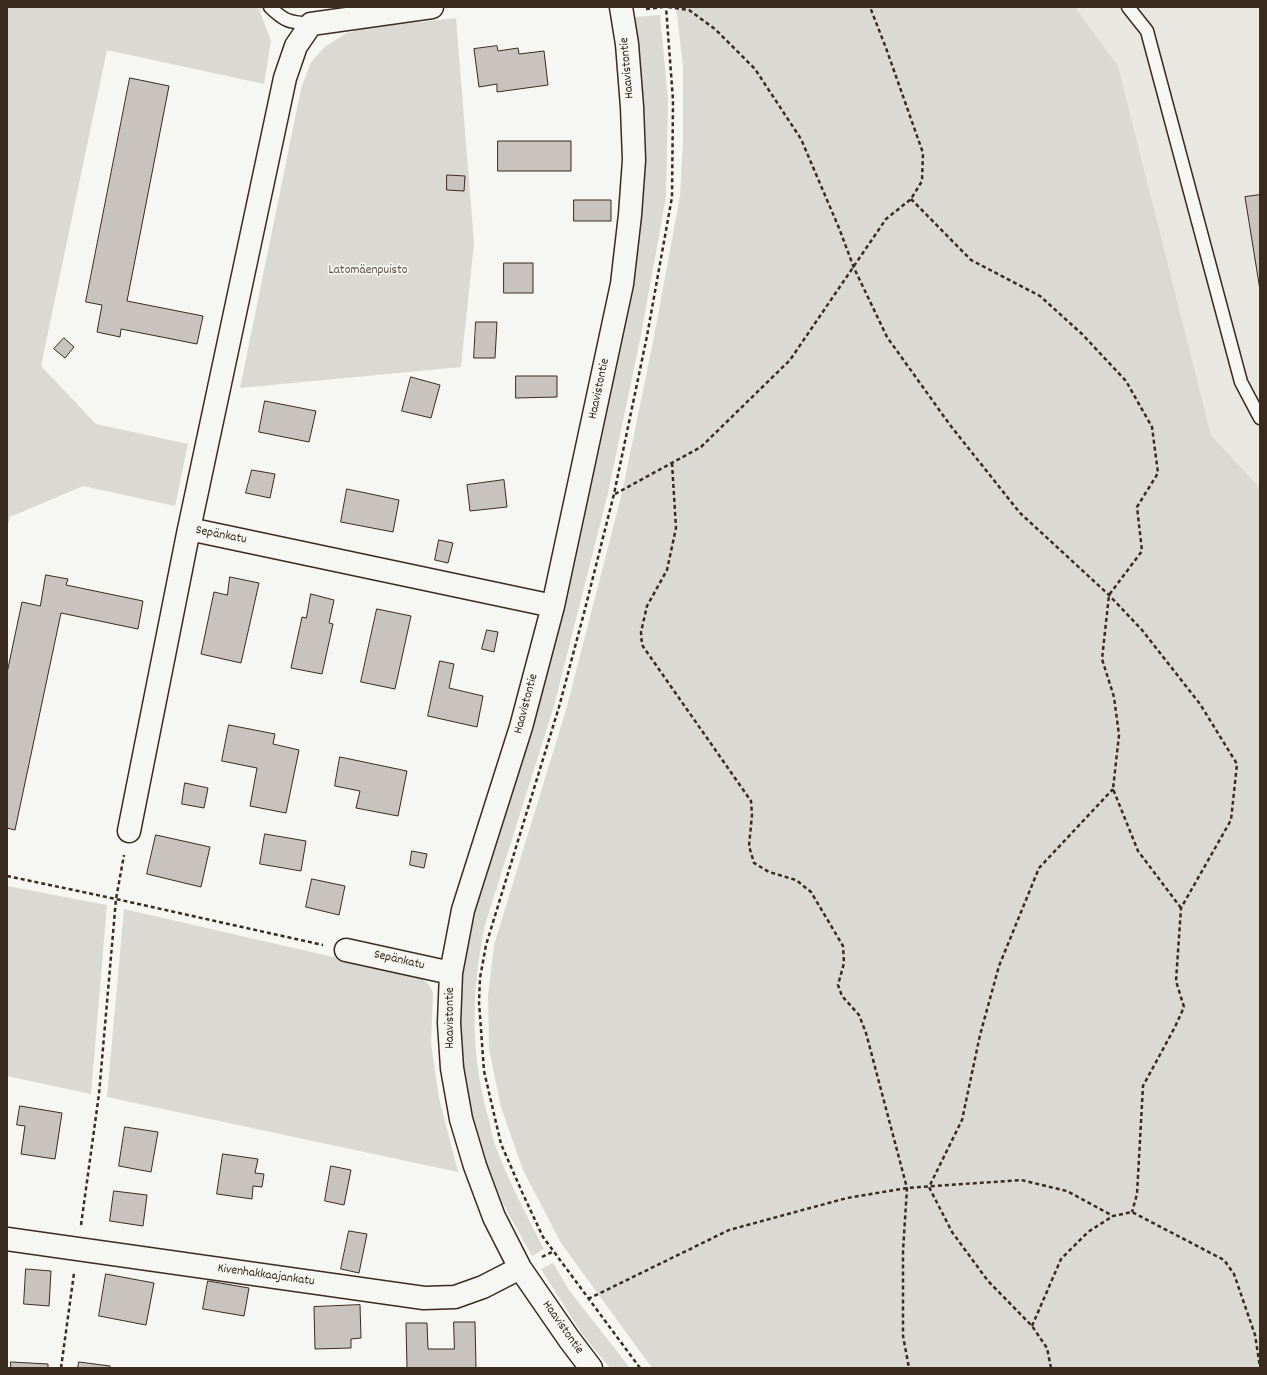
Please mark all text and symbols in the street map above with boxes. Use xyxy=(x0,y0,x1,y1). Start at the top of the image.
street label: Haavistontie xyxy=(618,37,638,99)
park label: Latomäenpuisto xyxy=(328,263,408,279)
street label: Haavistontie xyxy=(586,357,614,421)
street label: Sepänkatu xyxy=(194,523,248,549)
street label: Haavistontie xyxy=(511,672,543,736)
street label: Sepänkatu xyxy=(372,948,426,974)
street label: Haavistontie xyxy=(443,987,459,1049)
street label: Kivenhakkaajankatu xyxy=(217,1261,315,1291)
street label: Haavistontie xyxy=(538,1298,586,1358)

